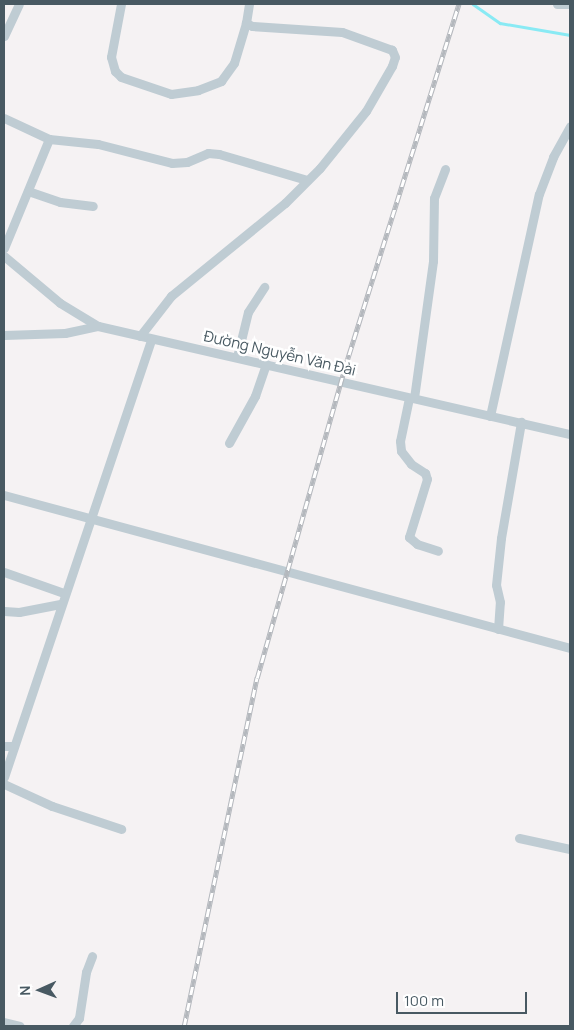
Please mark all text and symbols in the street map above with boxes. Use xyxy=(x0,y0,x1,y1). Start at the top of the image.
street label: Đường Nguyễn Văn Đài xyxy=(202,327,358,379)
north arrow xyxy=(15,965,65,1015)
scale bar xyxy=(399,982,530,1014)
text: N xyxy=(15,985,34,996)
text: 100 m xyxy=(404,990,444,1011)

